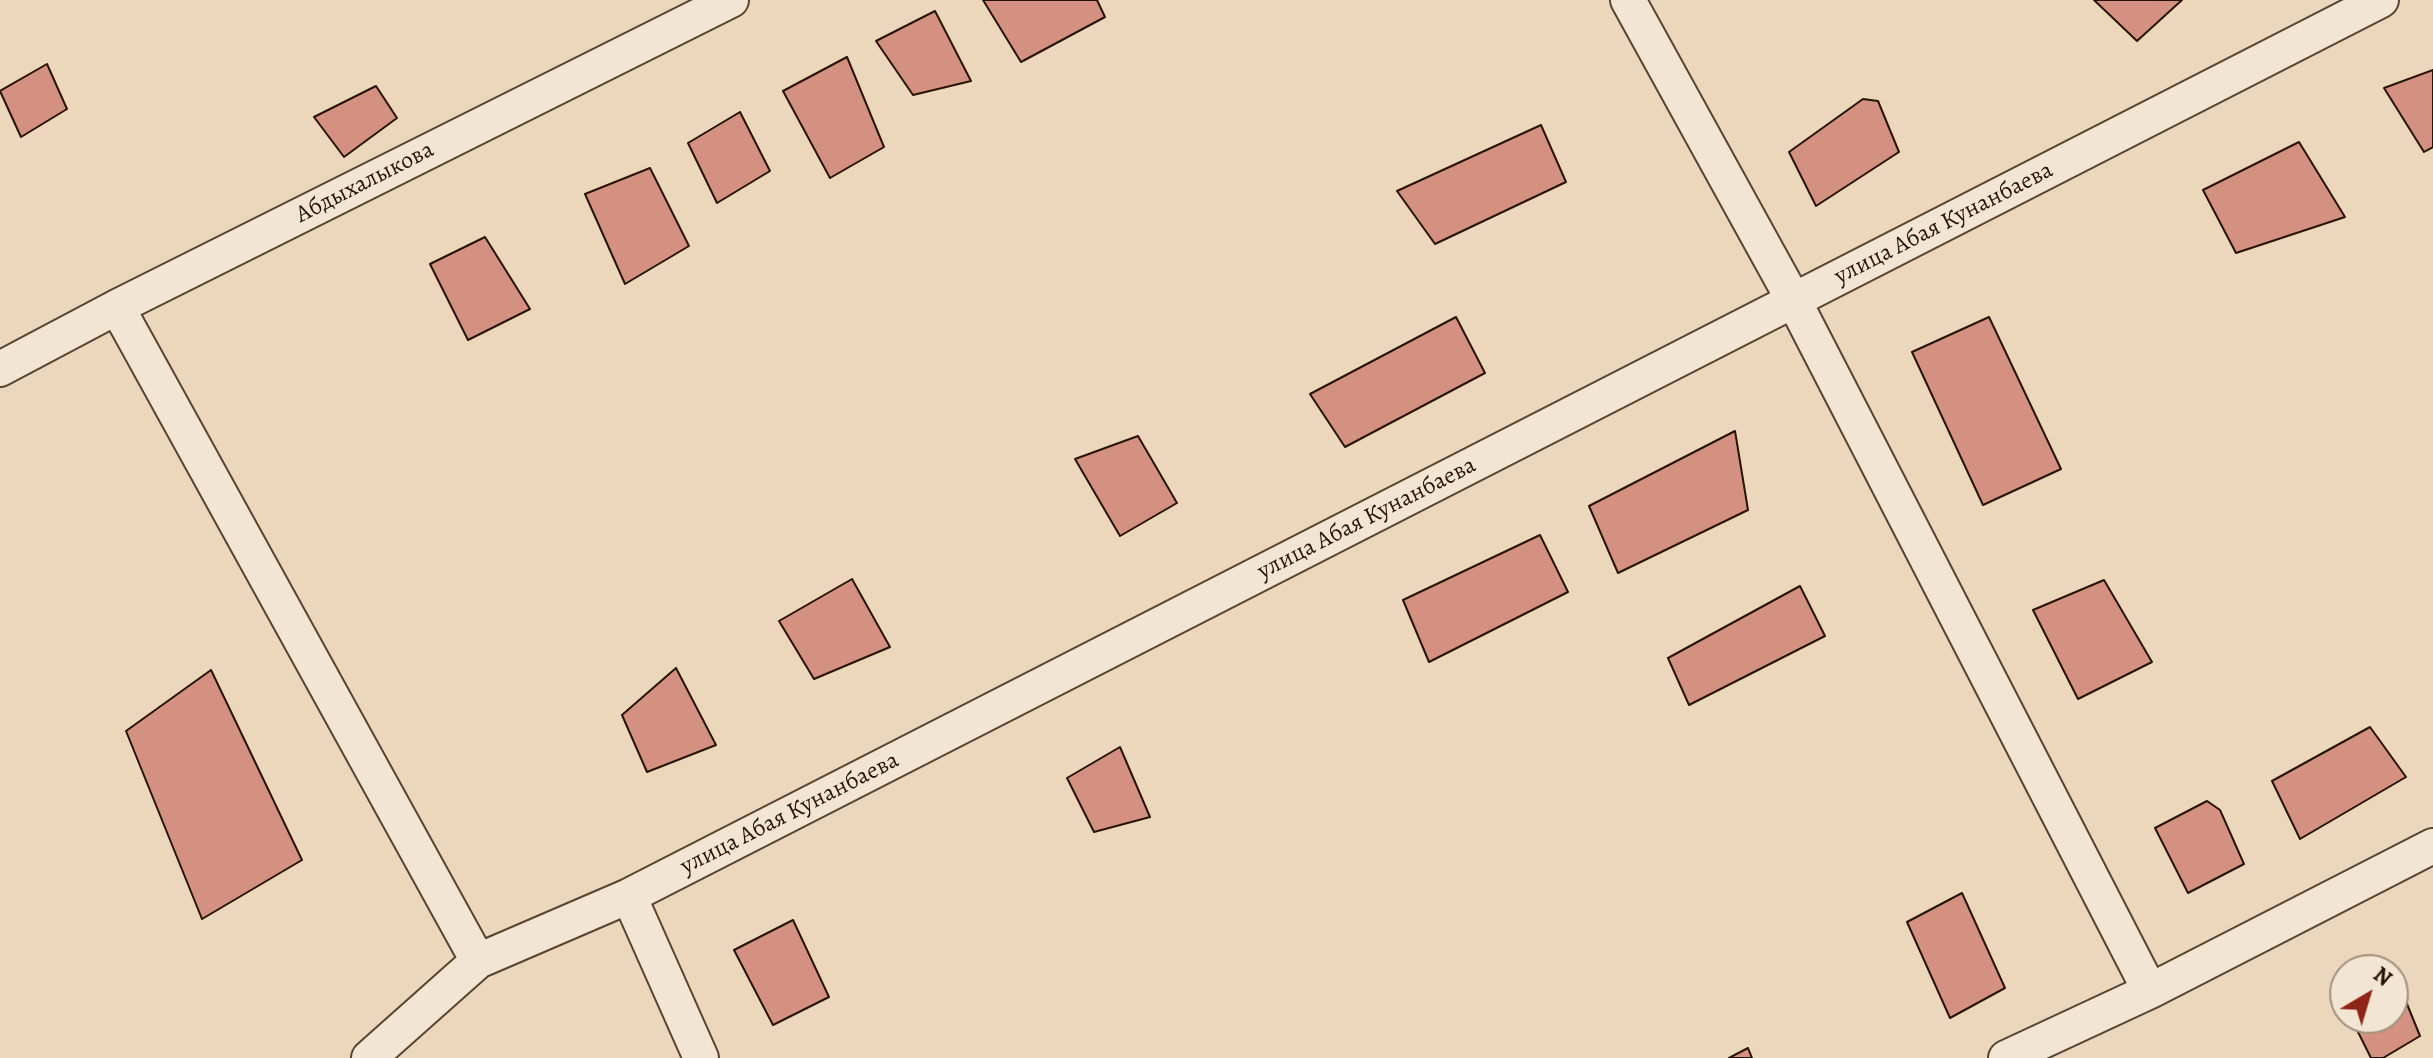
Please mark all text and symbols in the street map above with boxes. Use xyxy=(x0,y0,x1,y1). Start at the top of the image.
street label: Абдыхалыкова xyxy=(291,136,439,230)
street label: улица Абая Кунанбаева xyxy=(1830,156,2058,292)
street label: улица Абая Кунанбаева xyxy=(1253,451,1481,587)
street label: улица Абая Кунанбаева xyxy=(676,746,904,882)
north arrow xyxy=(2329,954,2409,1034)
text: N xyxy=(2367,960,2398,993)

